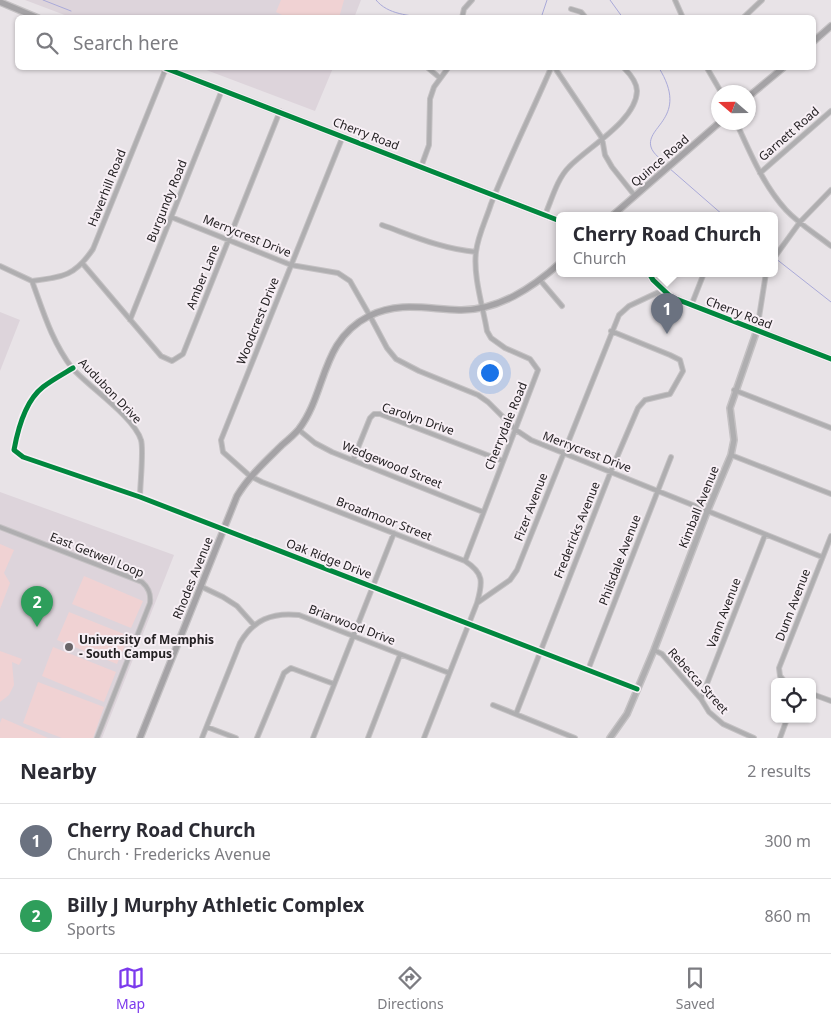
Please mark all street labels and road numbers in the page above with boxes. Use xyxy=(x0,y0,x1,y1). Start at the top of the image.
street label: Garnett Road xyxy=(755,103,823,165)
street label: Cherry Road xyxy=(331,113,402,154)
street label: Quince Road xyxy=(627,131,692,191)
street label: Haverhill Road xyxy=(83,147,130,229)
street label: Burgundy Road xyxy=(142,157,191,245)
street label: Merrycrest Drive xyxy=(201,210,294,261)
street label: Amber Lane xyxy=(182,242,223,312)
street label: Woodcrest Drive xyxy=(232,274,283,367)
street label: Cherry Road xyxy=(704,292,775,333)
street label: Audubon Drive xyxy=(75,354,146,427)
street label: Cherrydale Road xyxy=(480,379,531,472)
street label: Carolyn Drive xyxy=(380,398,457,439)
street label: Merrycrest Drive xyxy=(540,427,634,476)
street label: Wedgewood Street xyxy=(339,437,446,493)
street label: Kimball Avenue xyxy=(674,463,723,550)
street label: Fizer Avenue xyxy=(510,470,551,543)
street label: Fredericks Avenue xyxy=(549,479,604,581)
street label: Broadmoor Street xyxy=(334,492,435,545)
street label: Philsdale Avenue xyxy=(594,512,645,608)
street label: East Getwell Loop xyxy=(48,528,147,581)
street label: Rhodes Avenue xyxy=(168,534,217,621)
street label: Oak Ridge Drive xyxy=(284,534,375,583)
street label: Dunn Avenue xyxy=(771,566,814,643)
street label: Vann Avenue xyxy=(702,575,745,650)
street label: Briarwood Drive xyxy=(306,600,398,649)
street label: Rebecca Street xyxy=(664,644,733,718)

